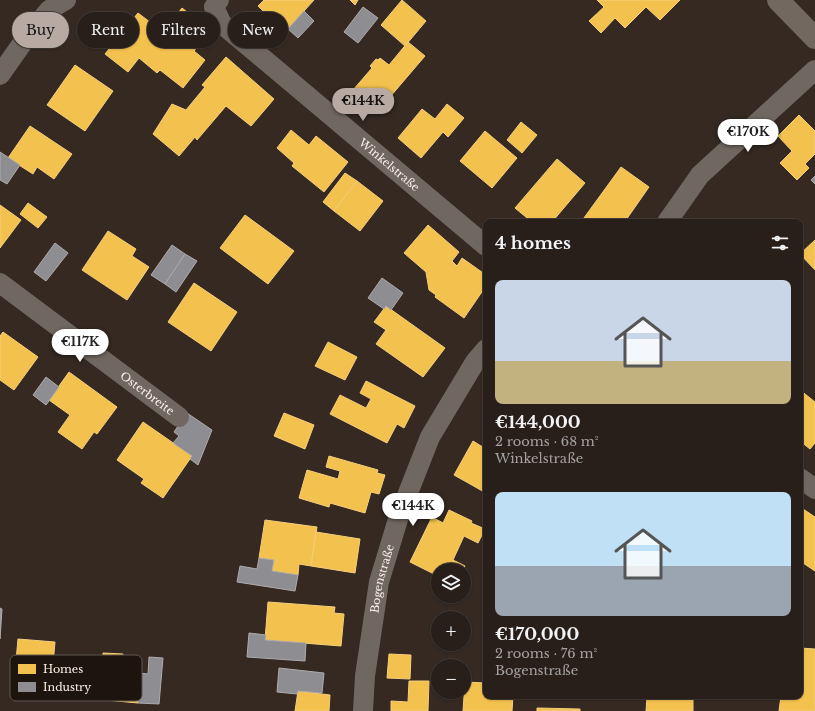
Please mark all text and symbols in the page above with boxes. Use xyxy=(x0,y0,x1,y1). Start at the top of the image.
chip: Buy xyxy=(12,12,69,48)
chip: Rent xyxy=(77,12,139,48)
chip: Filters xyxy=(147,12,220,48)
chip: New xyxy=(228,12,288,48)
pin: €144K xyxy=(335,88,391,122)
text: €144K xyxy=(341,92,385,109)
pin: €170K xyxy=(720,119,776,153)
text: €170K xyxy=(727,123,769,140)
street label: Winkelstraße xyxy=(355,135,422,194)
icon: filters xyxy=(769,232,791,254)
text: 4 homes xyxy=(495,233,571,254)
icon: home xyxy=(607,306,679,378)
pin: €117K xyxy=(52,329,108,363)
text: €117K xyxy=(61,333,99,350)
street label: Osterbreite xyxy=(117,368,177,418)
text: €144,000 xyxy=(495,412,581,433)
text: 2 rooms · 68 m² xyxy=(495,433,598,450)
text: Winkelstraße xyxy=(495,450,583,467)
pin: €144K xyxy=(385,493,441,527)
text: €144K xyxy=(391,497,435,514)
icon: home xyxy=(607,518,679,590)
street label: Bogenstraße xyxy=(367,543,397,614)
map controls xyxy=(431,563,471,699)
button: layers xyxy=(431,563,471,603)
button: + xyxy=(431,611,471,651)
text: €170,000 xyxy=(495,624,579,645)
text: 2 rooms · 76 m² xyxy=(495,645,597,662)
legend xyxy=(10,655,142,701)
button: − xyxy=(431,659,471,699)
text: Homes xyxy=(43,662,83,676)
text: Bogenstraße xyxy=(495,662,578,679)
text: Industry xyxy=(43,680,91,694)

